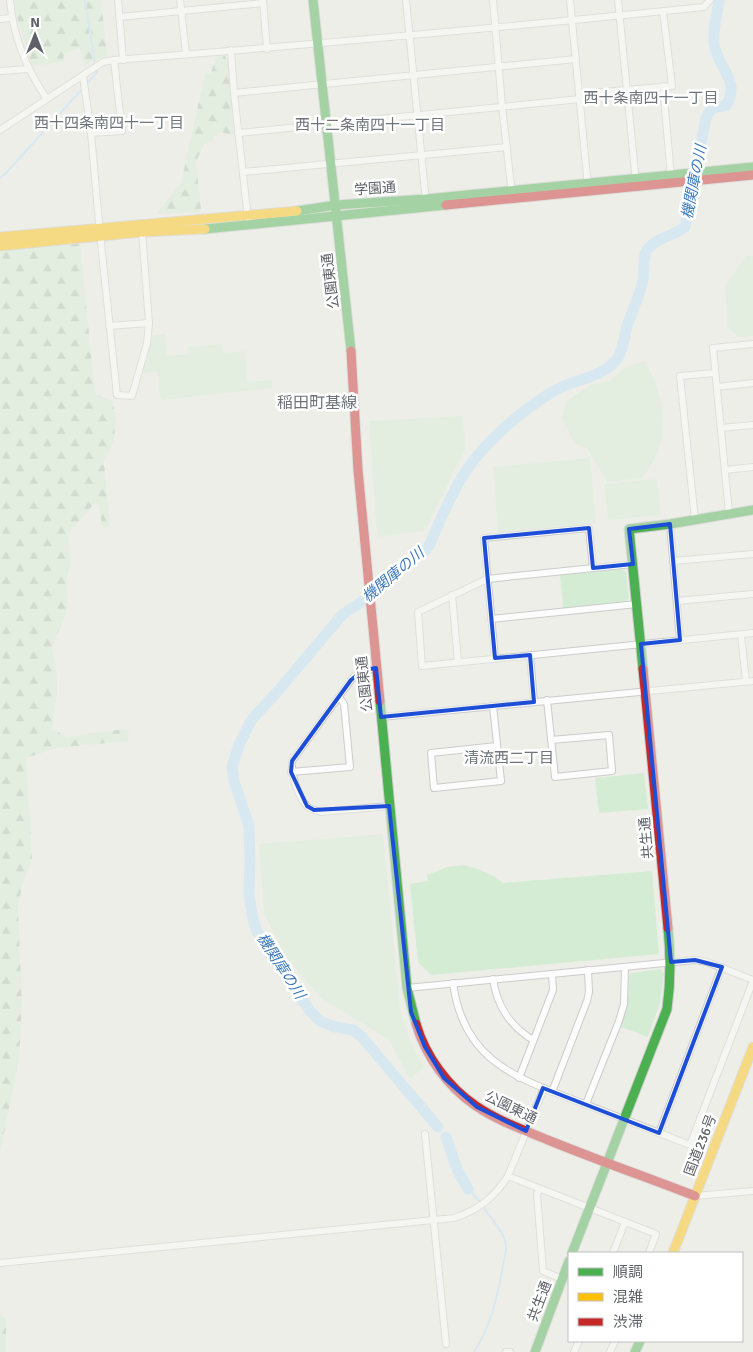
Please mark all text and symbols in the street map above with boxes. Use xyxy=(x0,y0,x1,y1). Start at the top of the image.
north arrow xyxy=(10,10,60,60)
text: N xyxy=(30,14,40,31)
district label: 西十条南四十一丁目 xyxy=(583,89,719,107)
district label: 西十四条南四十一丁目 xyxy=(34,114,184,132)
district label: 西十二条南四十一丁目 xyxy=(295,116,445,134)
water label: 機関庫の川 xyxy=(678,142,710,221)
street label: 学園通 xyxy=(353,179,397,198)
street label: 公園東通 xyxy=(319,252,342,310)
district label: 稲田町基線 xyxy=(277,393,357,413)
water label: 機関庫の川 xyxy=(358,543,429,606)
street label: 公園東通 xyxy=(353,655,376,713)
district label: 清流西二丁目 xyxy=(464,749,554,767)
street label: 共生通 xyxy=(636,816,657,860)
water label: 機関庫の川 xyxy=(253,930,310,1004)
street label: 公園東通 xyxy=(482,1088,540,1127)
street label: 国道236号 xyxy=(681,1112,720,1178)
legend xyxy=(568,1252,743,1342)
text: 順調 xyxy=(613,1263,643,1281)
street label: 共生通 xyxy=(524,1279,555,1324)
text: 混雑 xyxy=(613,1288,643,1306)
text: 渋滞 xyxy=(613,1313,643,1331)

